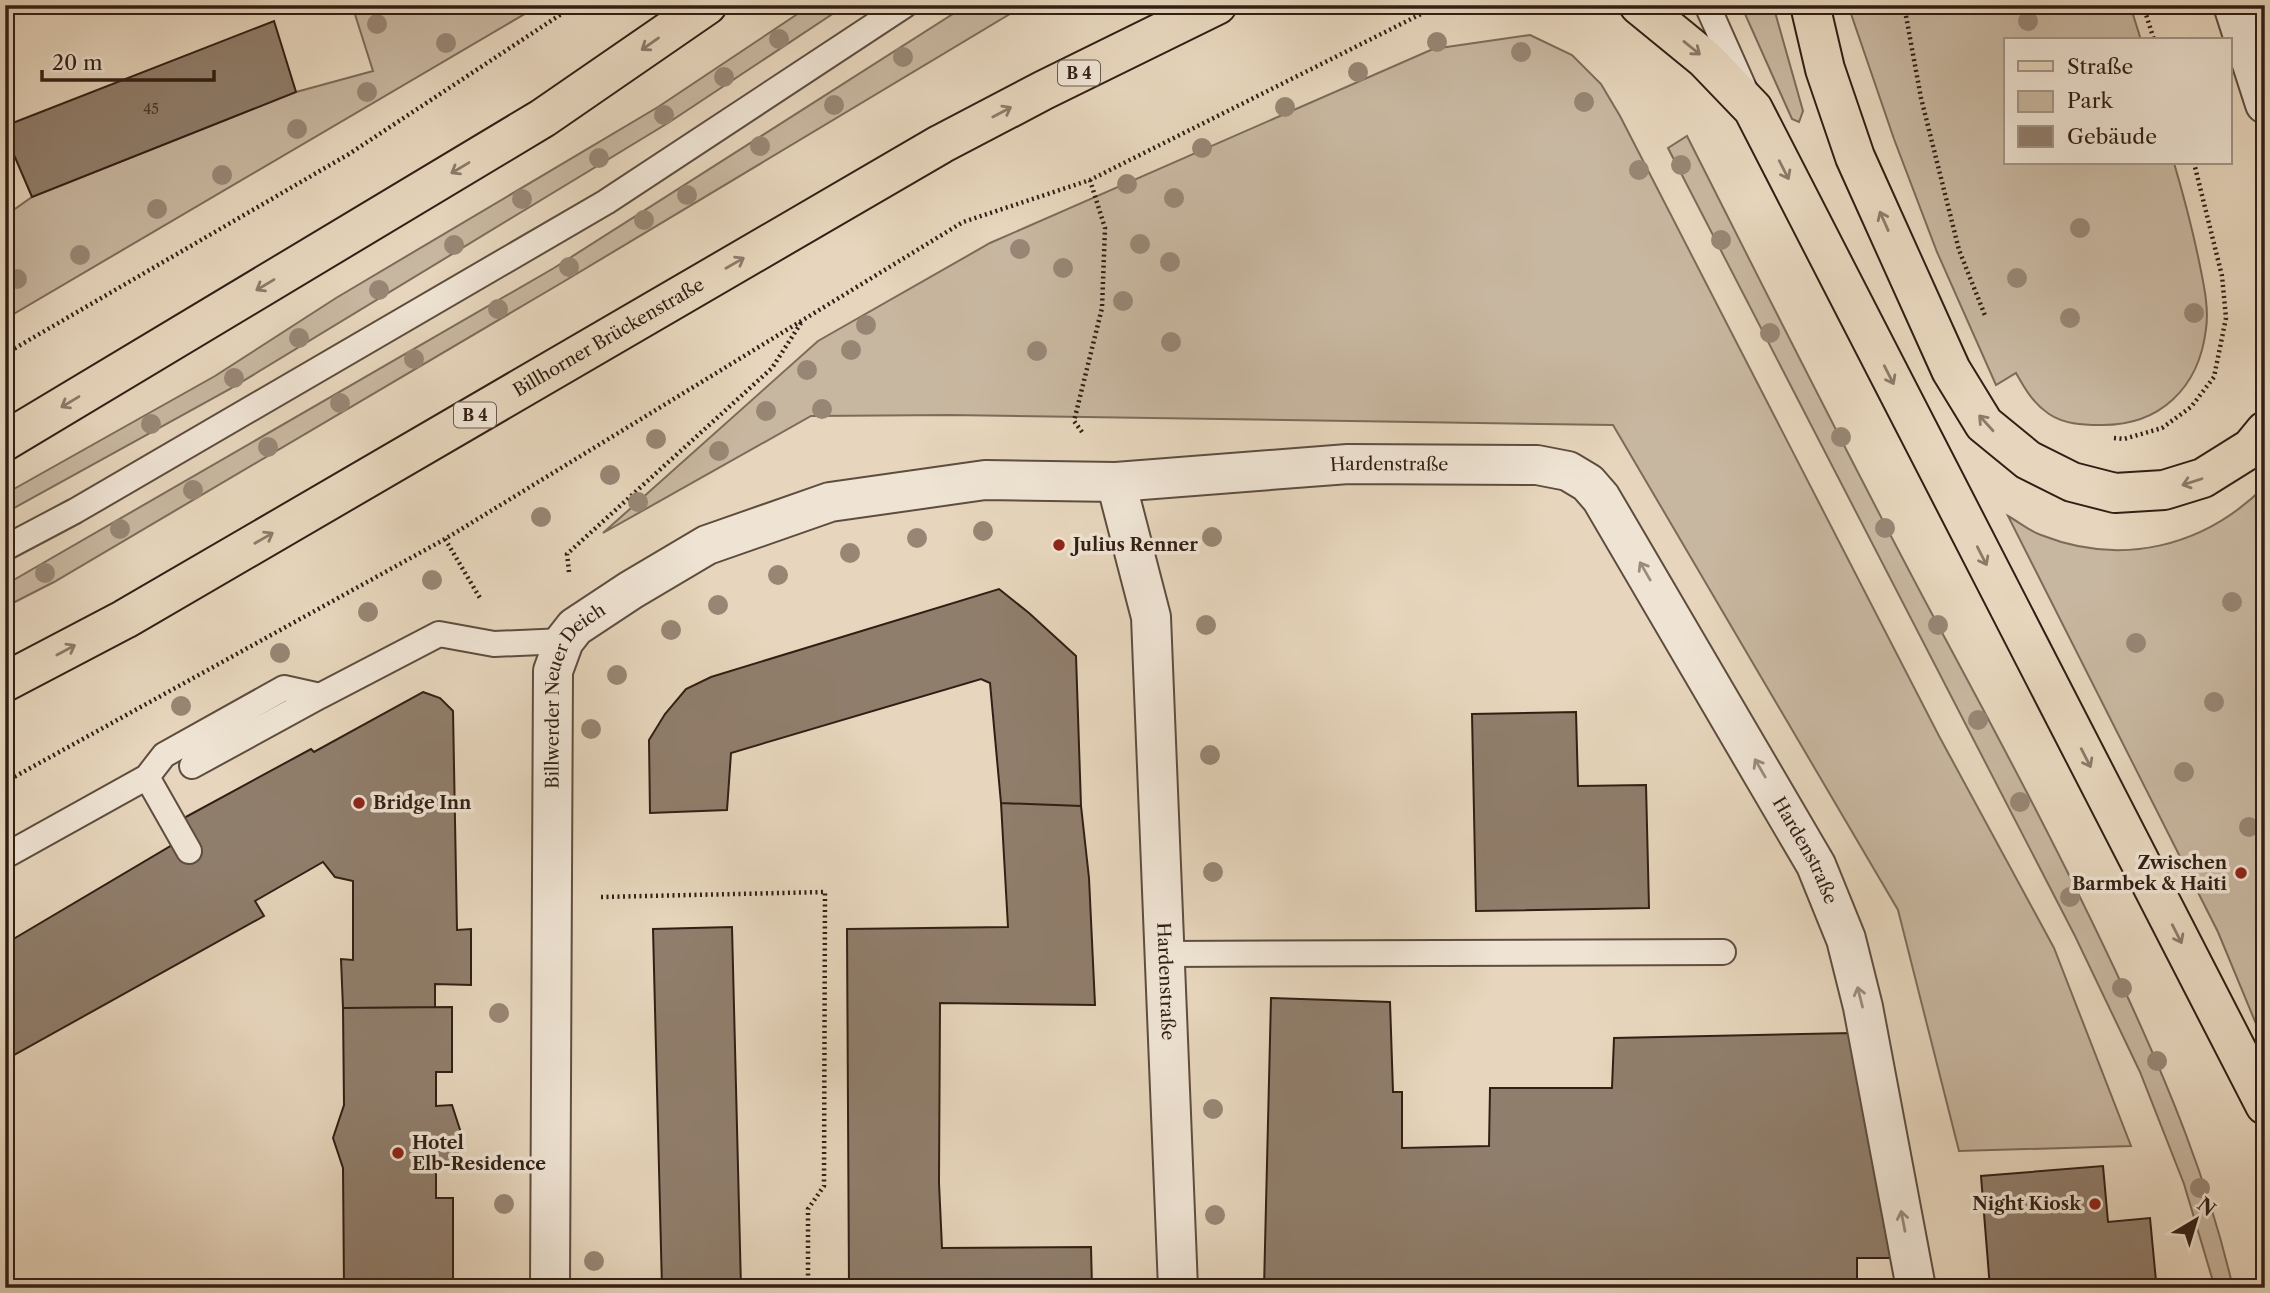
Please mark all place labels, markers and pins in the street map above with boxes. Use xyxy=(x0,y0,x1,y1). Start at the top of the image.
place label: Julius Renner xyxy=(1070,534,1198,556)
marker: Julius Renner xyxy=(1051,537,1067,553)
place label: Bridge Inn xyxy=(373,792,472,814)
marker: Bridge Inn xyxy=(351,795,367,811)
place label: Zwischen Barmbek & Haiti xyxy=(2072,852,2228,895)
marker: Zwischen Barmbek & Haiti xyxy=(2233,865,2249,881)
place label: Hotel Elb-Residence xyxy=(412,1132,546,1175)
marker: Hotel Elb-Residence xyxy=(390,1145,406,1161)
place label: Night Kiosk xyxy=(1972,1193,2082,1215)
marker: Night Kiosk xyxy=(2087,1196,2103,1212)

